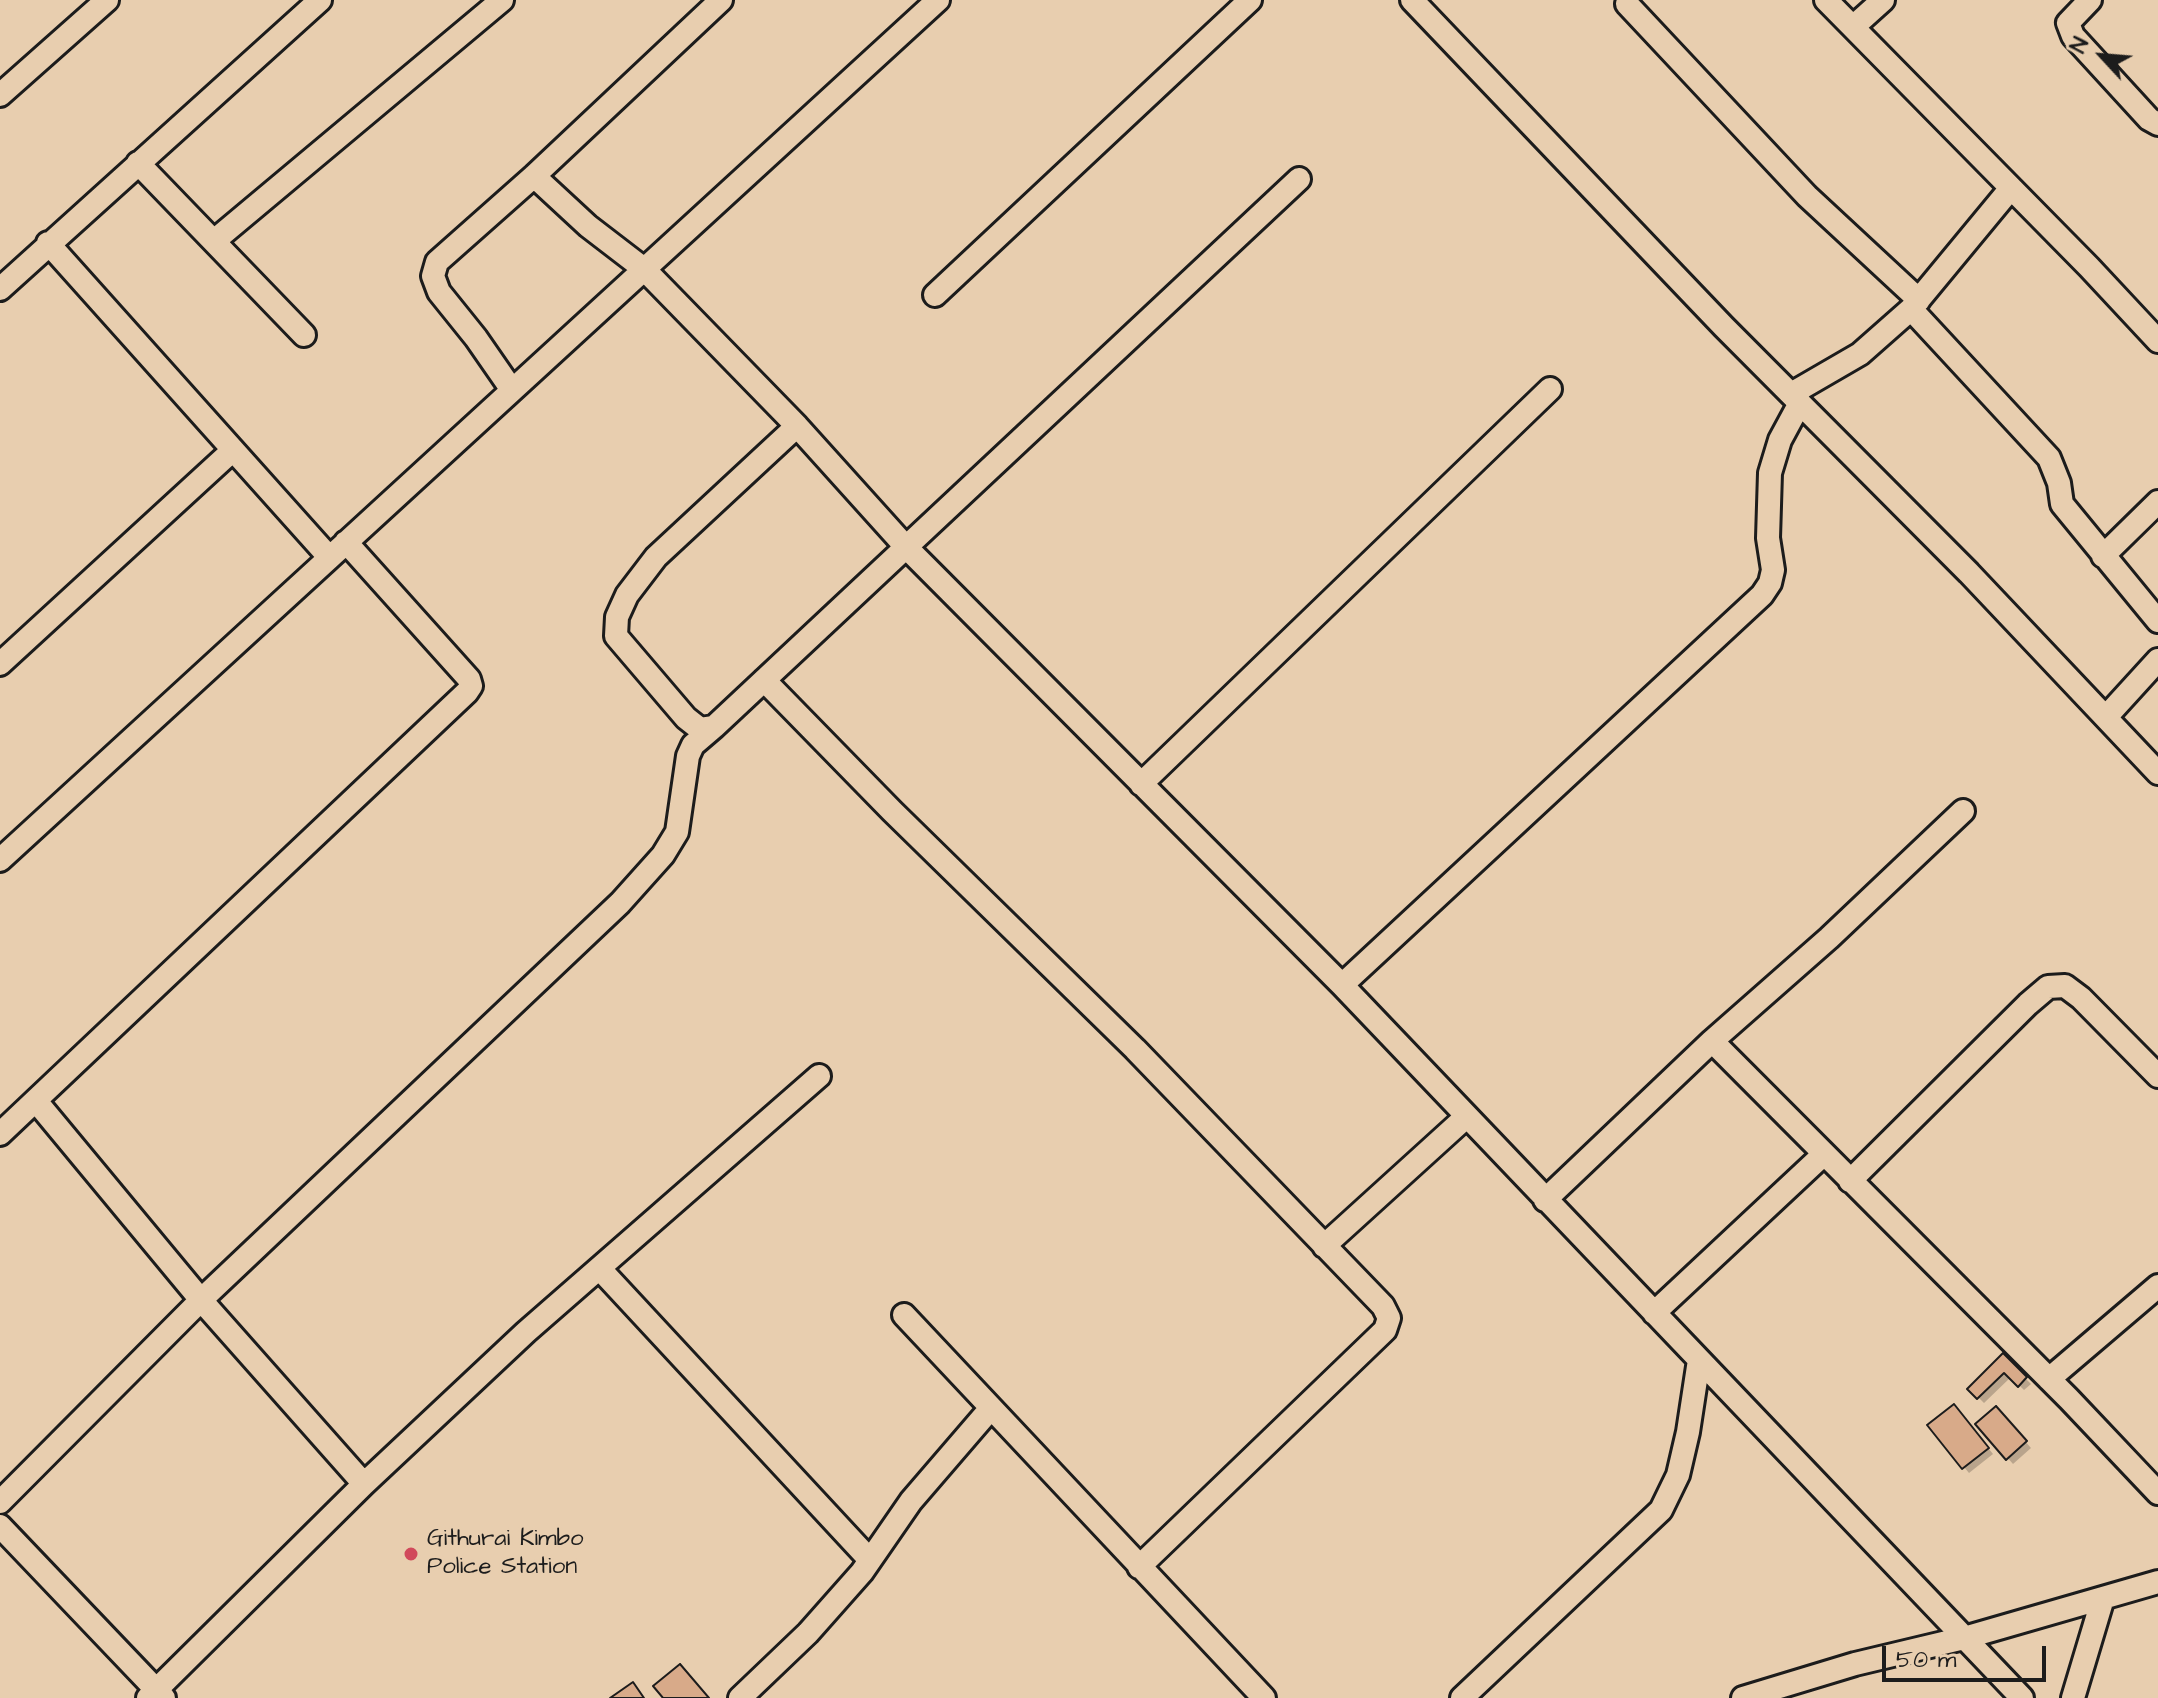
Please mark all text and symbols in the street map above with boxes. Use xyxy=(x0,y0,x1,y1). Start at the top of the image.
north arrow xyxy=(2062,16,2142,96)
text: N xyxy=(2063,32,2097,58)
place label: Githurai Kimbo Police Station xyxy=(427,1526,584,1582)
marker: Githurai Kimbo Police Station xyxy=(402,1545,420,1563)
scale bar xyxy=(1886,1630,2050,1680)
text: 50 m xyxy=(1896,1643,1956,1677)

